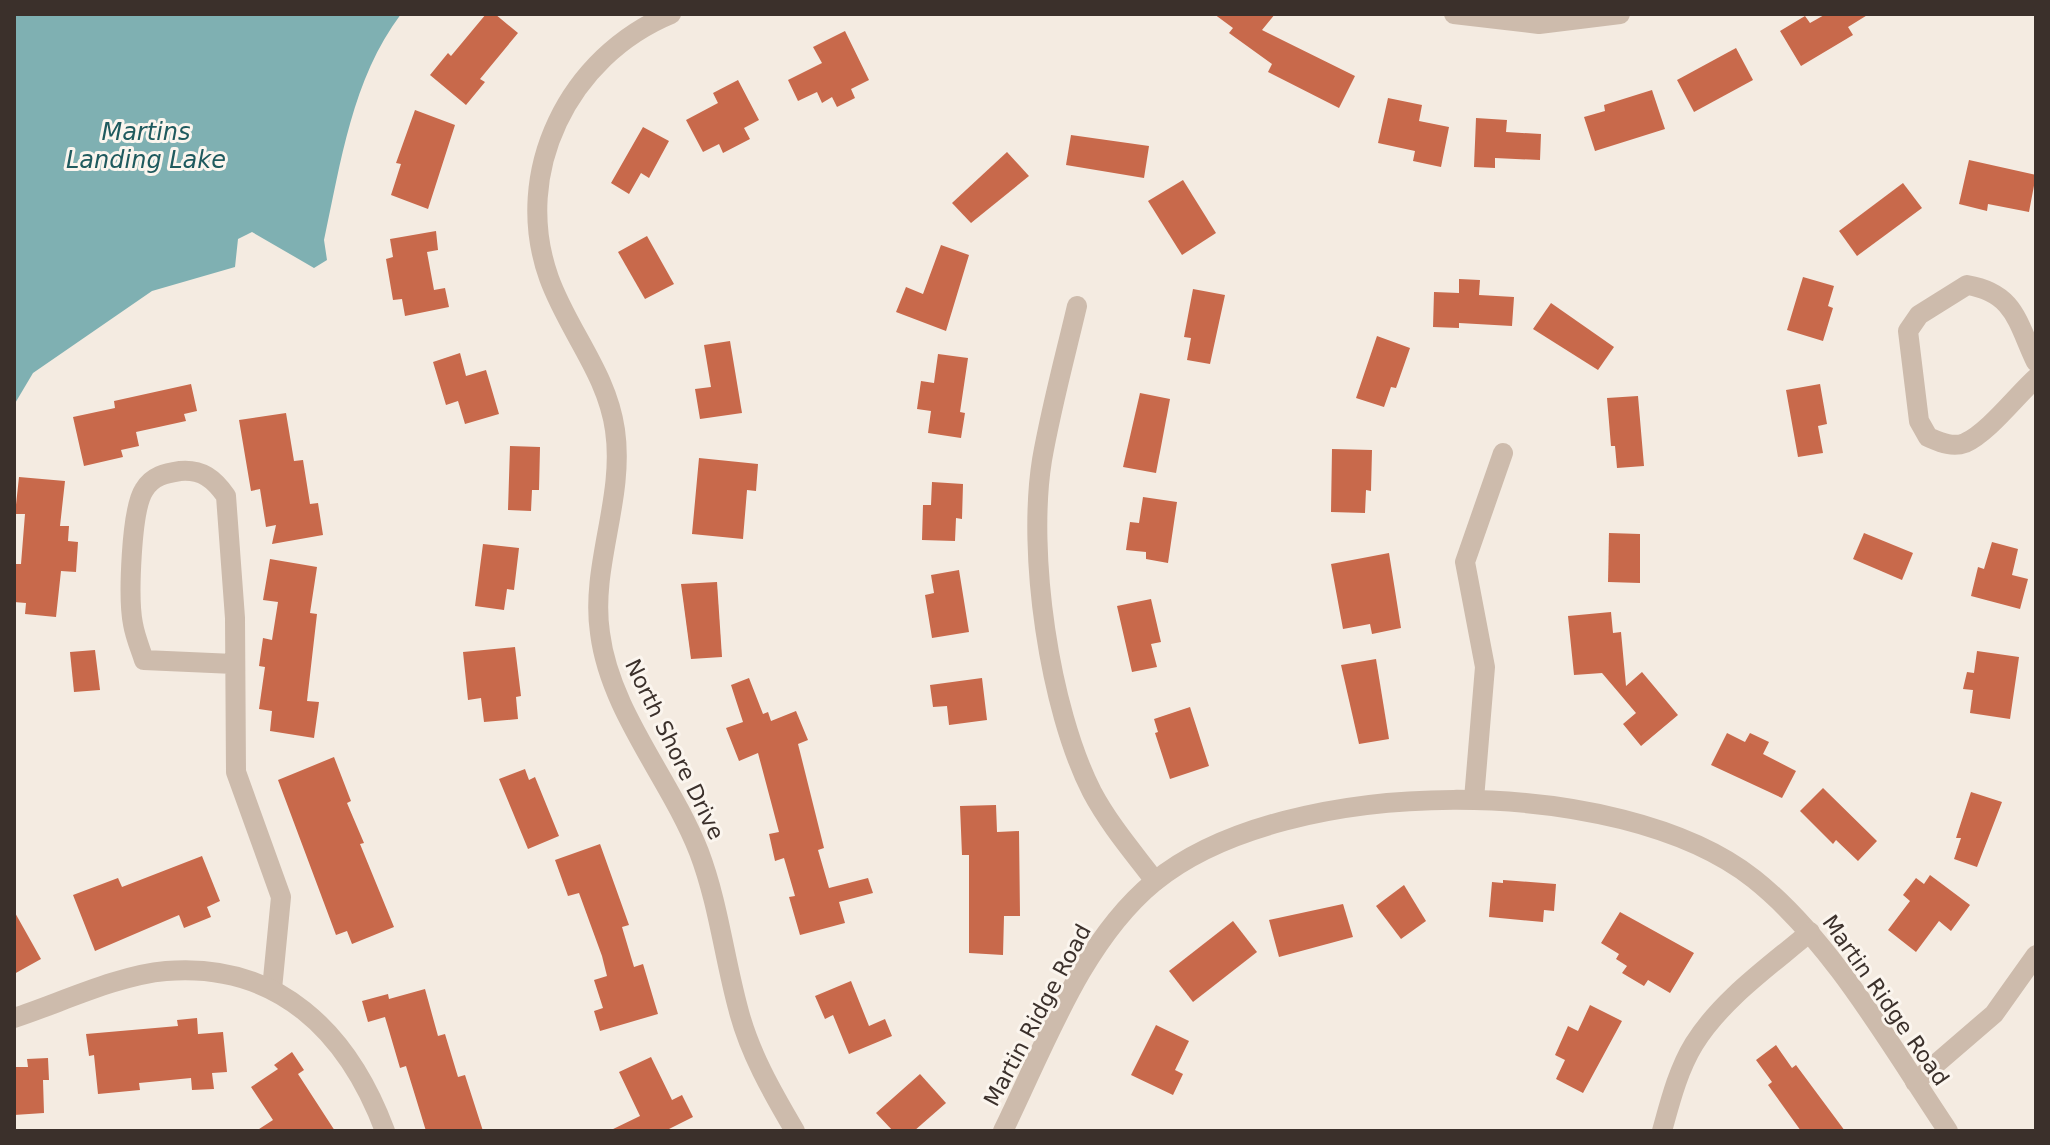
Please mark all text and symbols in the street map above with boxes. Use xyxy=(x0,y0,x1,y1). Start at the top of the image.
water label: Martins Landing Lake xyxy=(66,118,226,174)
street label: North Shore Drive xyxy=(620,655,729,844)
street label: Martin Ridge Road xyxy=(1817,910,1954,1090)
street label: Martin Ridge Road xyxy=(979,920,1096,1110)

